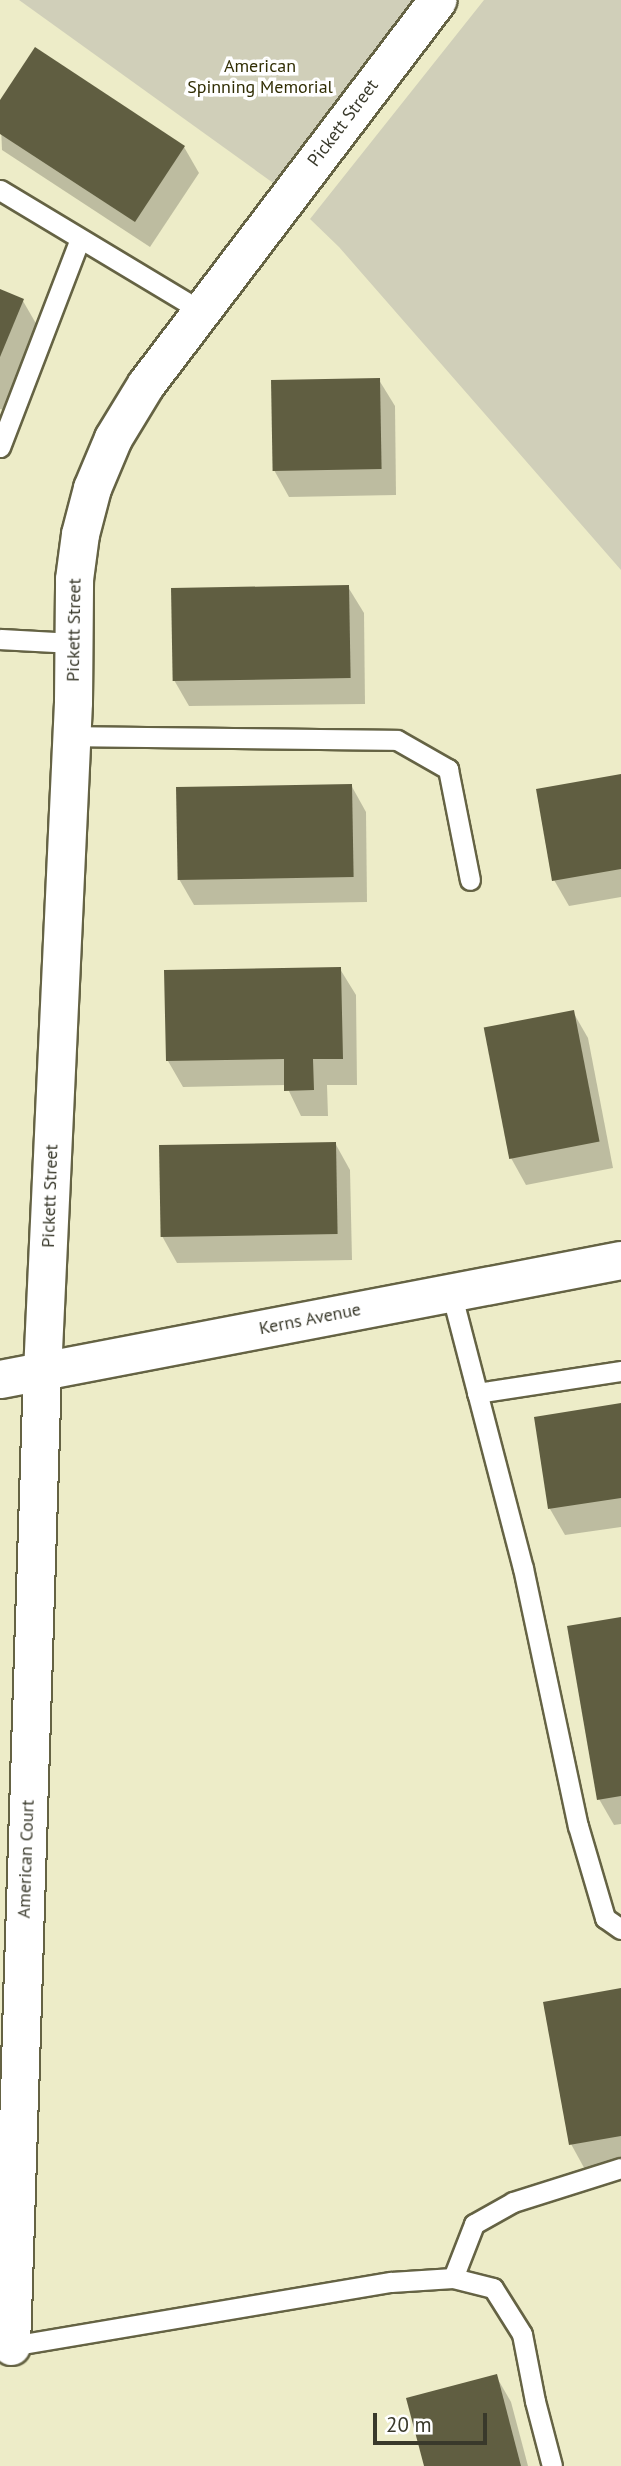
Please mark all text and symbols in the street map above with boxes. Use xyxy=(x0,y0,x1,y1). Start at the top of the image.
park label: American Spinning Memorial xyxy=(187,56,333,98)
street label: Pickett Street xyxy=(303,75,383,171)
street label: Pickett Street xyxy=(62,578,86,682)
street label: Pickett Street xyxy=(37,1144,63,1248)
street label: Kerns Avenue xyxy=(257,1298,363,1340)
street label: American Court xyxy=(13,1799,39,1919)
scale bar xyxy=(376,2400,490,2444)
text: 20 m xyxy=(386,2411,432,2438)

